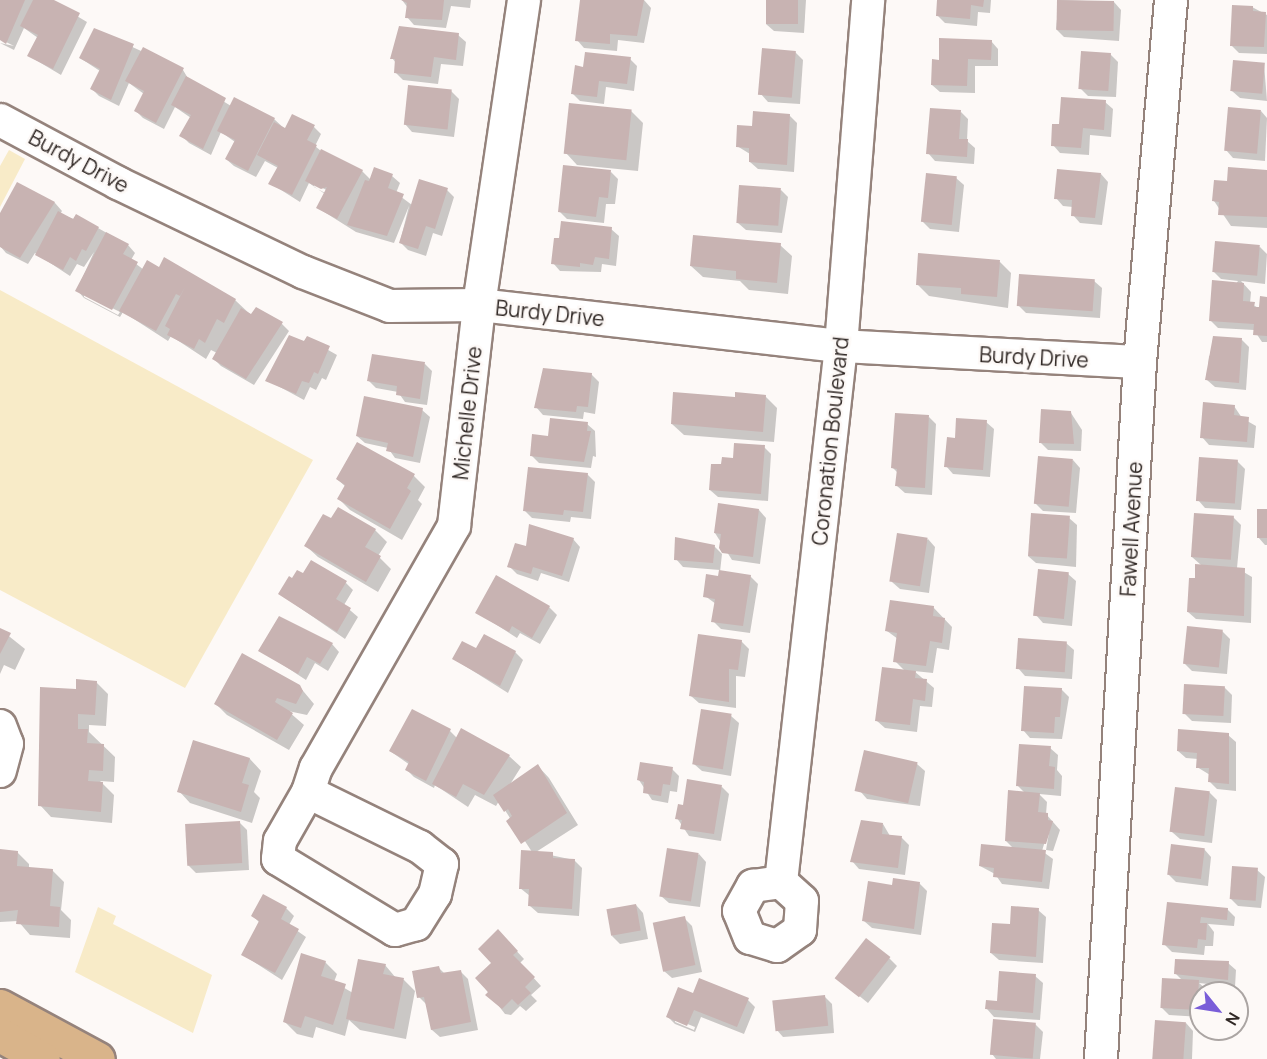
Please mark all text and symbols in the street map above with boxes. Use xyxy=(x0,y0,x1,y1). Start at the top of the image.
street label: Burdy Drive xyxy=(25,124,133,198)
street label: Burdy Drive xyxy=(494,295,606,331)
street label: Coronation Boulevard xyxy=(807,335,853,547)
street label: Burdy Drive xyxy=(979,342,1089,372)
street label: Michelle Drive xyxy=(447,345,487,481)
street label: Fawell Avenue xyxy=(1115,461,1147,597)
north arrow xyxy=(1189,981,1249,1041)
text: N xyxy=(1220,1009,1245,1029)

